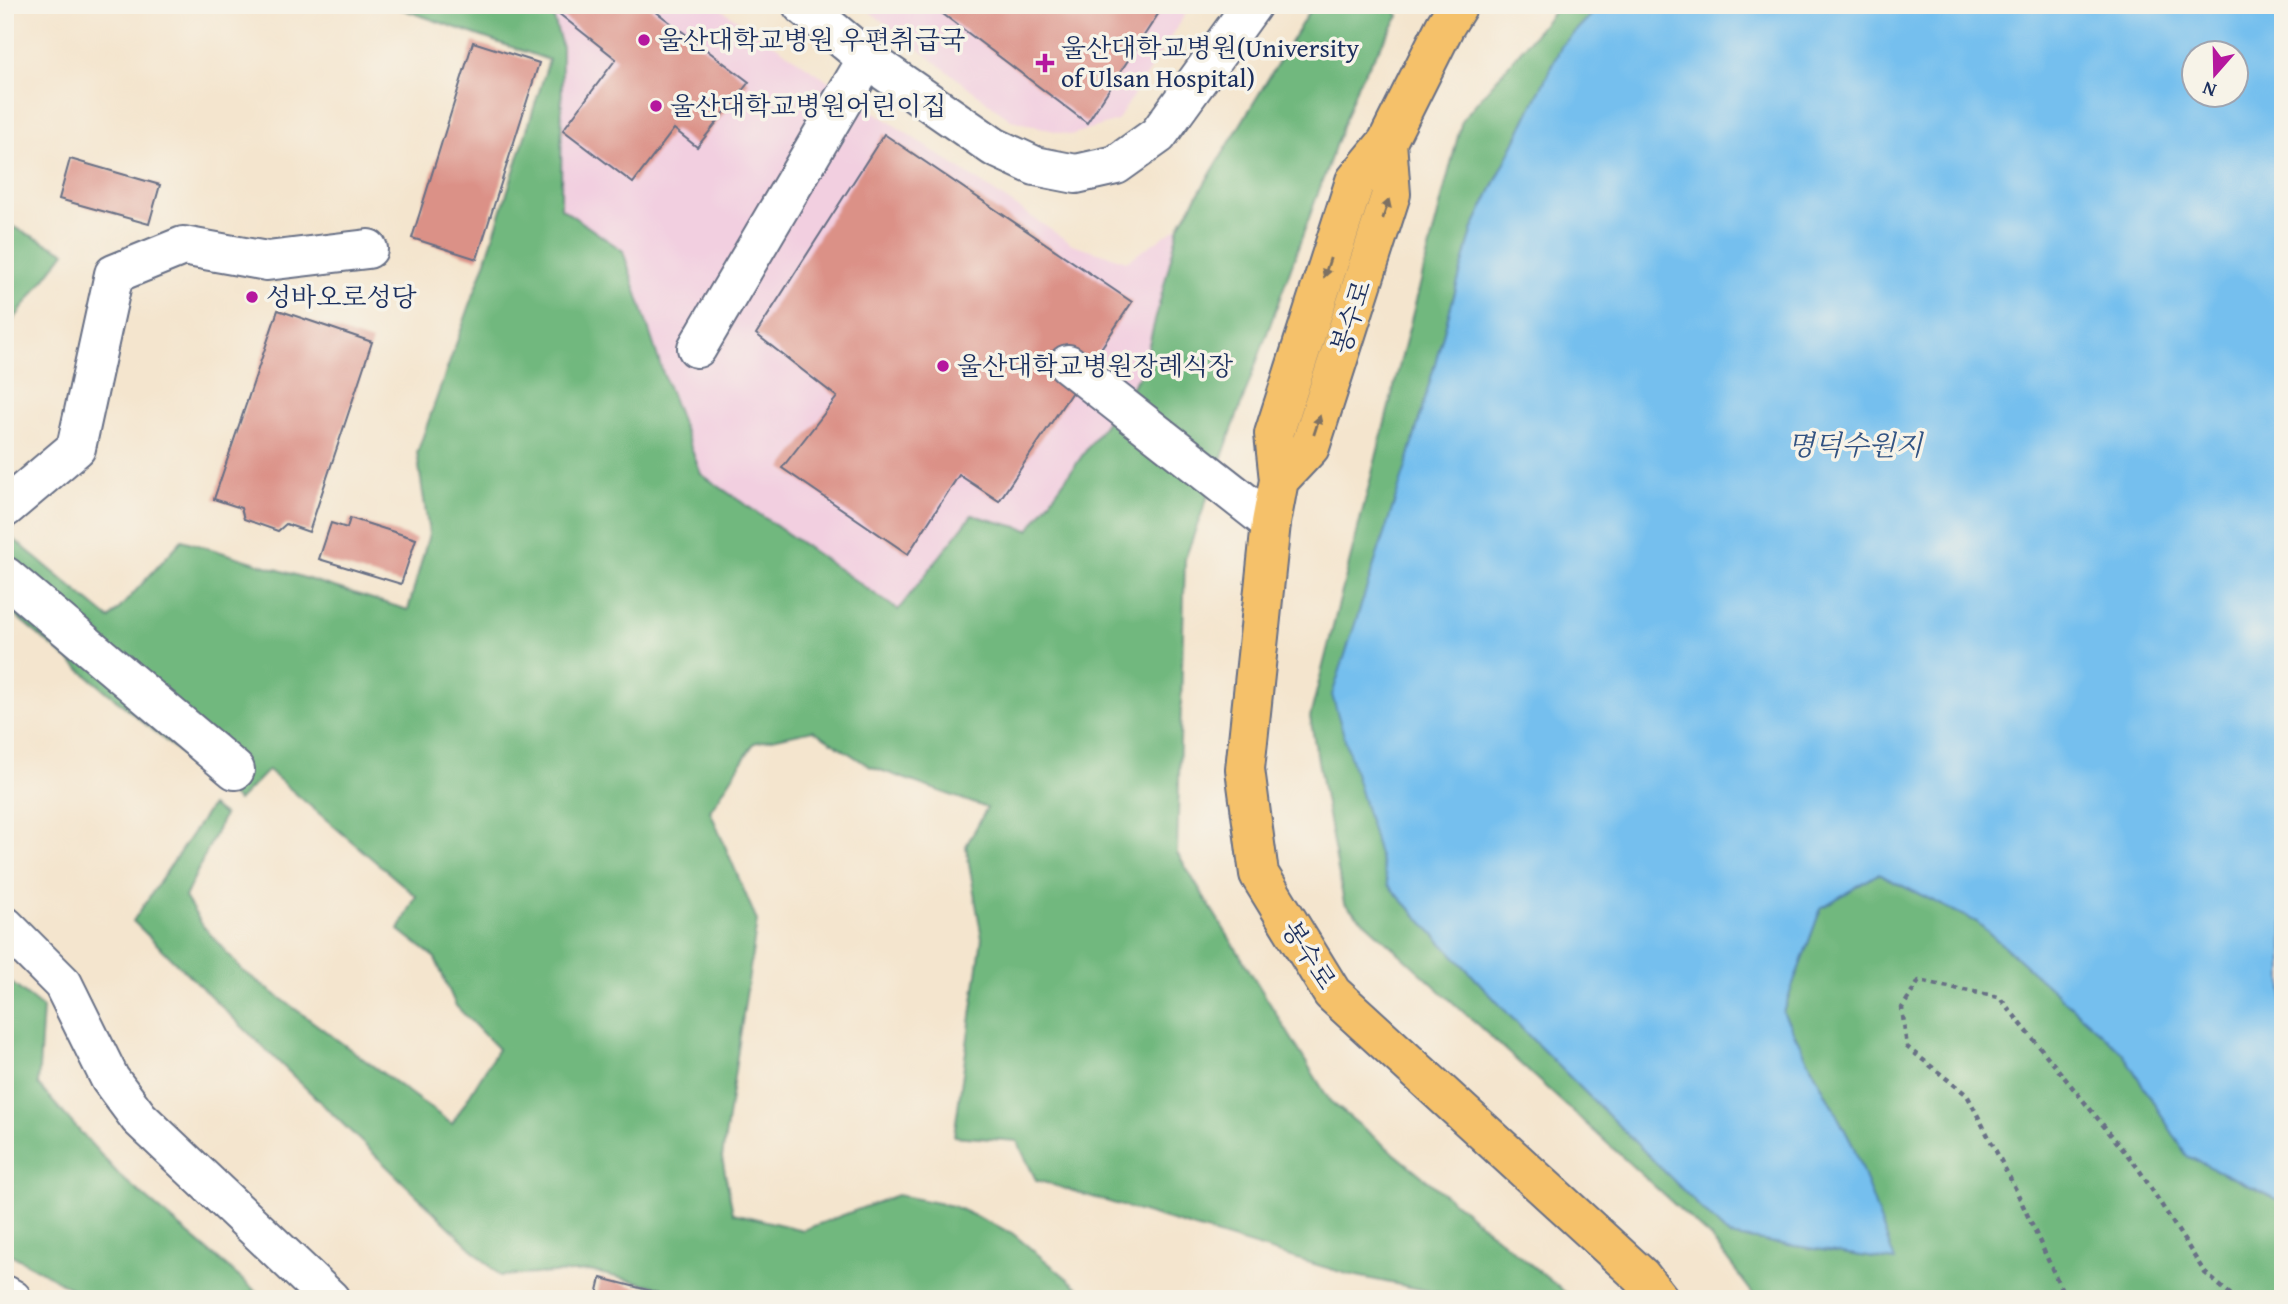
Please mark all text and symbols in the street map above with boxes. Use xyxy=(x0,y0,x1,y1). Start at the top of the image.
place label: 울산대학교병원 우편취급국 xyxy=(658,20,965,59)
place label: 울산대학교병원(University of Ulsan Hospital) xyxy=(1061,28,1359,97)
marker: 울산대학교병원 우편취급국 xyxy=(636,32,652,48)
north arrow xyxy=(2180,38,2250,108)
marker: 울산대학교병원(University of Ulsan Hospital) xyxy=(1035,53,1055,73)
text: N xyxy=(2198,75,2220,105)
place label: 울산대학교병원어린이집 xyxy=(670,86,946,125)
marker: 울산대학교병원어린이집 xyxy=(648,98,664,114)
one-way arrow xyxy=(1382,198,1392,219)
one-way arrow xyxy=(1321,258,1332,279)
street label: 봉수로 xyxy=(1320,275,1381,359)
place label: 성바오로성당 xyxy=(266,277,417,316)
marker: 성바오로성당 xyxy=(244,289,260,305)
place label: 울산대학교병원장례식장 xyxy=(957,346,1233,385)
marker: 울산대학교병원장례식장 xyxy=(935,358,951,374)
one-way arrow xyxy=(1312,415,1323,436)
water label: 명덕수원지 xyxy=(1787,424,1925,465)
street label: 봉수로 xyxy=(1273,913,1346,997)

